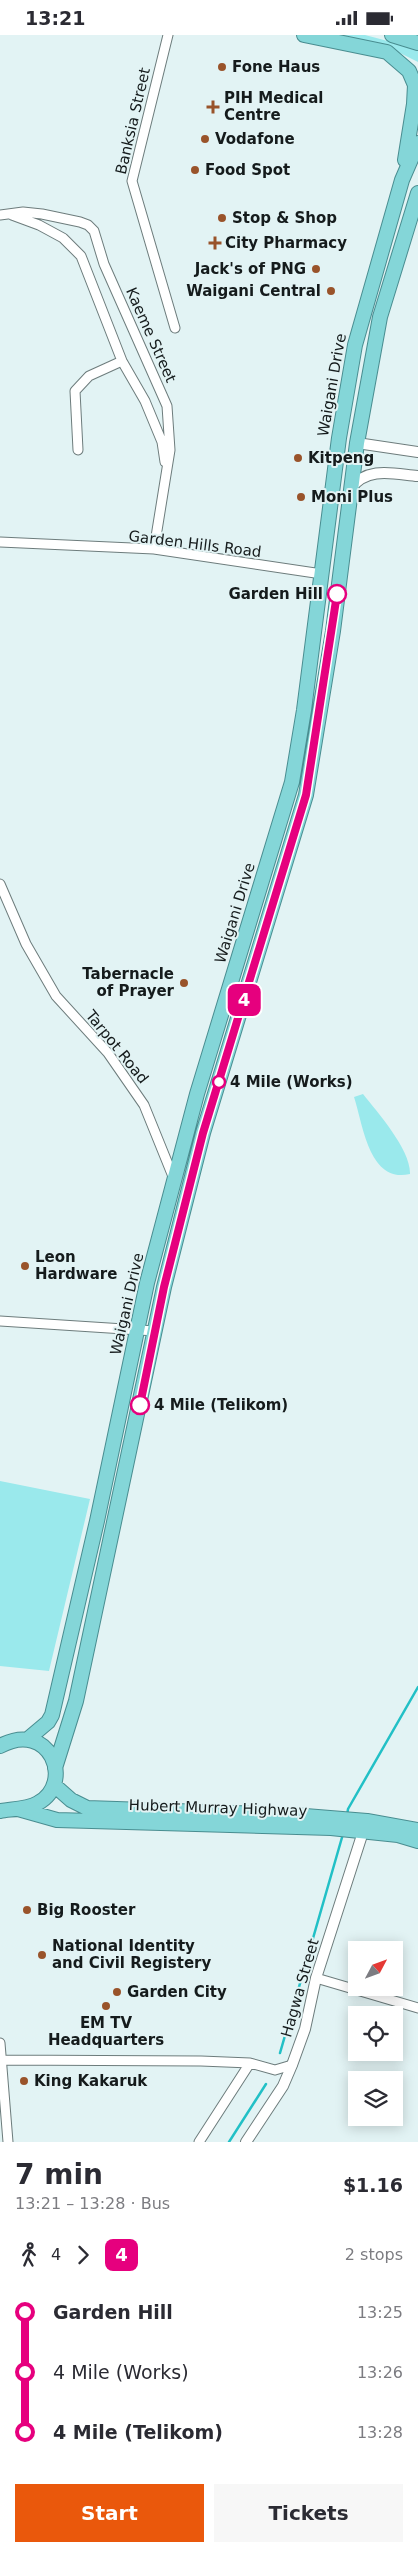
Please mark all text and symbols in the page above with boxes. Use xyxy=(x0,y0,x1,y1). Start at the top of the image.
text: 13:21 xyxy=(25,7,85,29)
place label: Fone Haus xyxy=(232,58,320,76)
marker: Fone Haus xyxy=(216,61,228,73)
street label: Banksia Street xyxy=(112,66,154,176)
place label: PIH Medical Centre xyxy=(224,89,324,124)
marker: PIH Medical Centre xyxy=(206,100,220,114)
place label: Vodafone xyxy=(215,130,295,148)
marker: Vodafone xyxy=(199,133,211,145)
place label: Food Spot xyxy=(205,161,290,179)
marker: Food Spot xyxy=(189,164,201,176)
place label: Stop & Shop xyxy=(232,209,337,227)
marker: Stop & Shop xyxy=(216,212,228,224)
place label: City Pharmacy xyxy=(225,234,347,252)
marker: City Pharmacy xyxy=(209,237,221,249)
place label: Jack's of PNG xyxy=(194,260,306,278)
marker: Jack's of PNG xyxy=(310,263,322,275)
place label: Waigani Central xyxy=(186,282,321,300)
street label: Kaeme Street xyxy=(122,285,180,385)
marker: Waigani Central xyxy=(325,285,337,297)
street label: Waigani Drive xyxy=(314,332,350,438)
place label: Kitpeng xyxy=(308,449,374,467)
marker: Kitpeng xyxy=(292,452,304,464)
place label: Moni Plus xyxy=(311,488,393,506)
marker: Moni Plus xyxy=(295,491,307,503)
street label: Garden Hills Road xyxy=(128,527,262,561)
marker: Garden Hill xyxy=(327,584,347,604)
place label: Garden Hill xyxy=(228,585,323,603)
street label: Waigani Drive xyxy=(211,860,259,966)
place label: Tabernacle of Prayer xyxy=(82,965,175,1000)
marker: Tabernacle of Prayer xyxy=(178,977,190,989)
line badge: 4 xyxy=(228,984,260,1016)
text: 4 xyxy=(238,989,250,1010)
street label: Tarpot Road xyxy=(81,1006,152,1087)
place label: 4 Mile (Works) xyxy=(230,1073,353,1091)
marker: 4 Mile (Works) xyxy=(212,1075,226,1089)
place label: Leon Hardware xyxy=(35,1248,117,1283)
street label: Waigani Drive xyxy=(106,1251,148,1357)
marker: Leon Hardware xyxy=(19,1260,31,1272)
marker: 4 Mile (Telikom) xyxy=(130,1395,150,1415)
place label: 4 Mile (Telikom) xyxy=(154,1396,288,1414)
street label: Hubert Murray Highway xyxy=(128,1796,308,1820)
place label: Big Rooster xyxy=(37,1901,136,1919)
marker: Big Rooster xyxy=(21,1904,33,1916)
street label: Hagwa Street xyxy=(277,1936,323,2039)
place label: National Identity and Civil Registery xyxy=(52,1937,211,1972)
north arrow xyxy=(348,1941,402,1996)
map controls xyxy=(348,1941,403,2126)
marker: National Identity and Civil Registery xyxy=(36,1949,48,1961)
place label: Garden City xyxy=(127,1983,227,2001)
marker: Garden City xyxy=(111,1986,123,1998)
marker: EM TV Headquarters xyxy=(100,2000,112,2012)
button: locate xyxy=(348,2006,403,2061)
place label: EM TV Headquarters xyxy=(48,2014,164,2049)
button: layers xyxy=(348,2071,403,2126)
place label: King Kakaruk xyxy=(34,2072,148,2090)
marker: King Kakaruk xyxy=(18,2075,30,2087)
text: 7 min xyxy=(15,2158,103,2191)
text: $1.16 xyxy=(343,2174,403,2196)
text: 13:21 – 13:28 · Bus xyxy=(15,2194,170,2213)
icon: walk xyxy=(15,2241,43,2269)
icon: forward xyxy=(69,2241,97,2269)
text: 4 xyxy=(115,2244,128,2265)
text: 4 xyxy=(51,2245,61,2264)
text: 2 stops xyxy=(345,2245,403,2264)
text: Garden Hill xyxy=(53,2301,173,2323)
text: 13:25 xyxy=(357,2303,403,2322)
text: 4 Mile (Works) xyxy=(53,2361,189,2383)
text: 13:26 xyxy=(357,2363,403,2382)
text: 4 Mile (Telikom) xyxy=(53,2421,223,2443)
text: 13:28 xyxy=(357,2423,403,2442)
button: Start xyxy=(15,2484,204,2542)
button: Tickets xyxy=(214,2484,403,2542)

